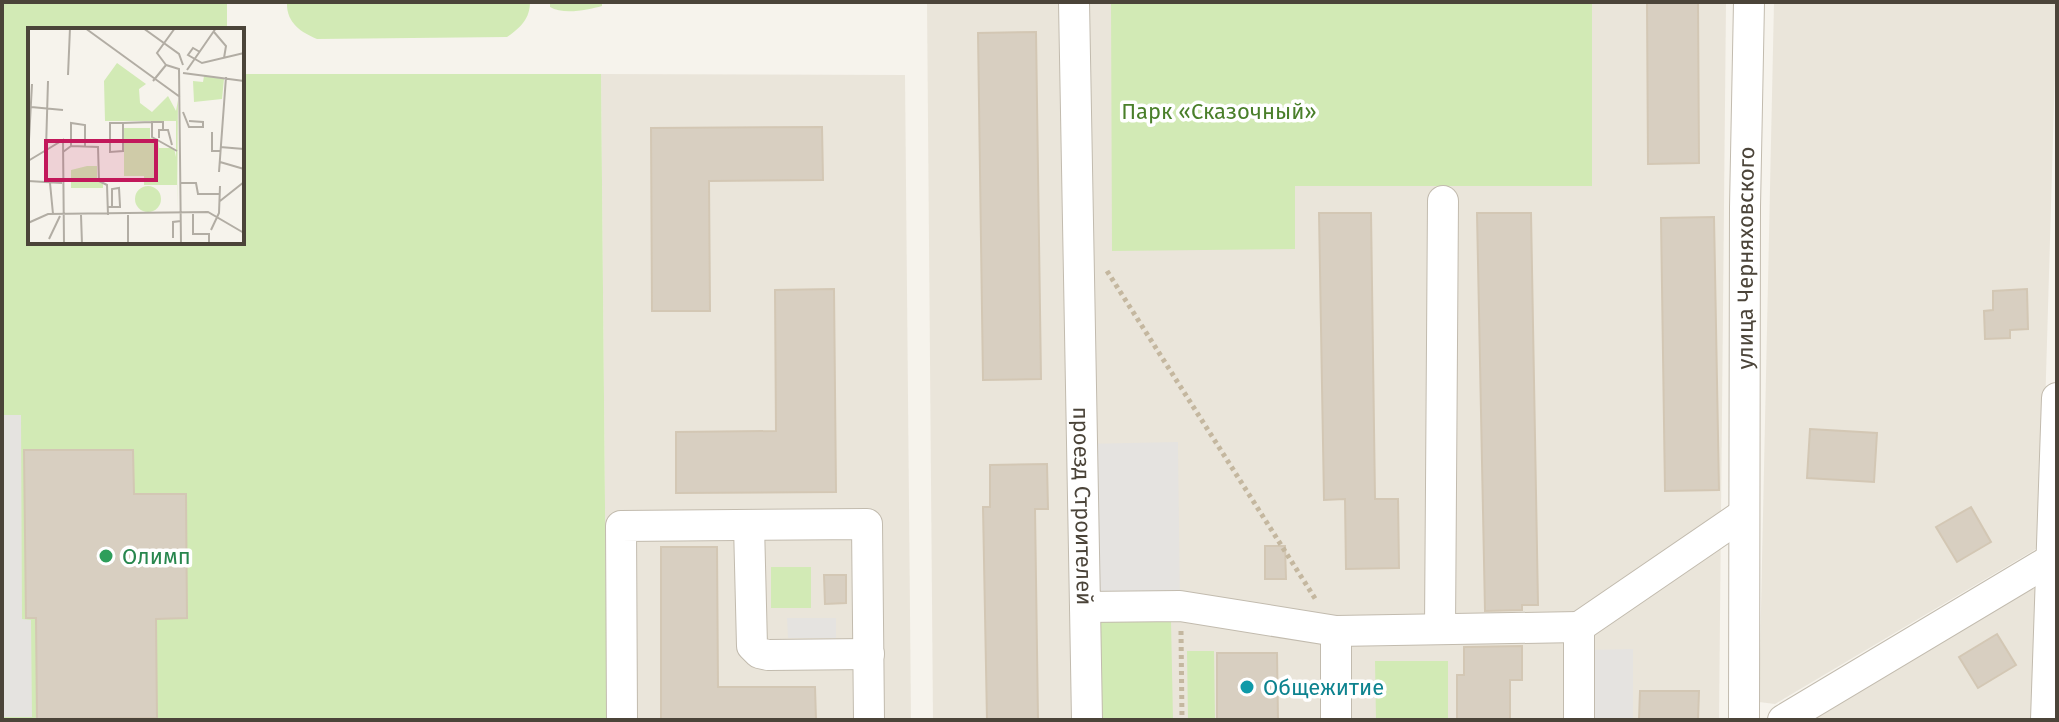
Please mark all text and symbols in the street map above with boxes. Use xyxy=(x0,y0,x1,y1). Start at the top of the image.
inset map xyxy=(28,28,244,244)
park label: Парк «Сказочный» xyxy=(1121,98,1317,125)
street label: улица Черняховского xyxy=(1732,146,1760,369)
street label: проезд Строителей xyxy=(1067,406,1098,605)
place label: Олимп xyxy=(122,543,191,570)
marker: Олимп xyxy=(97,547,115,565)
place label: Общежитие xyxy=(1263,674,1384,701)
marker: Общежитие xyxy=(1238,678,1256,696)

